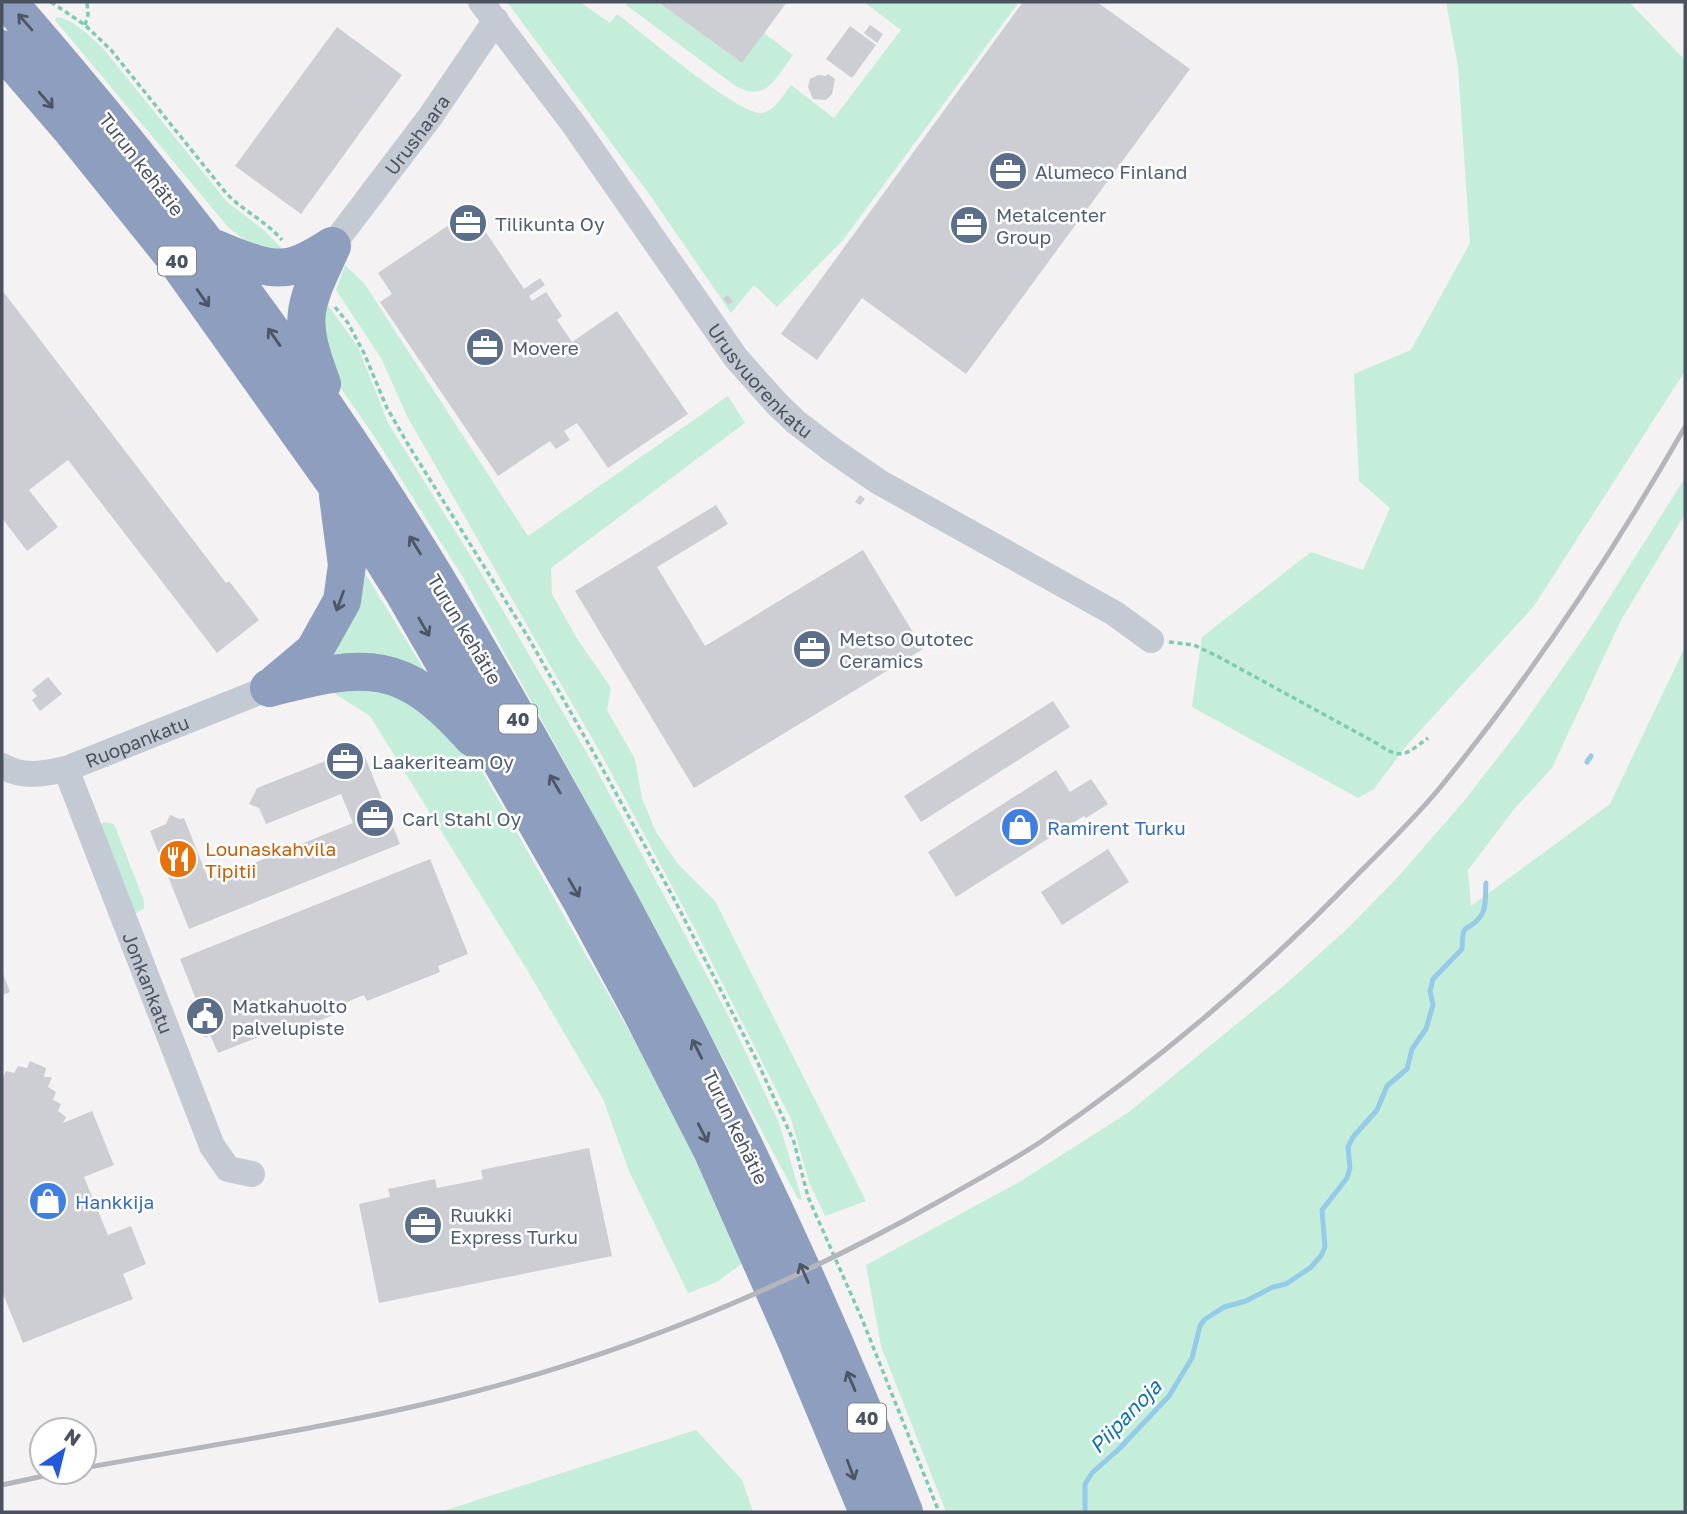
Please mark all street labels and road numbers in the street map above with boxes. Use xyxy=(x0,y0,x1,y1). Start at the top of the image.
street label: Urushaara xyxy=(379,90,454,179)
street label: Turun kehätie xyxy=(95,108,189,220)
road number: 40 xyxy=(158,246,196,276)
street label: Urusvuorenkatu xyxy=(704,318,818,442)
street label: Turun kehätie xyxy=(423,570,507,688)
road number: 40 xyxy=(499,704,537,734)
street label: Ruopankatu xyxy=(82,710,192,772)
street label: Jonkankatu xyxy=(119,929,179,1037)
street label: Turun kehätie xyxy=(698,1066,774,1188)
road number: 40 xyxy=(848,1404,886,1433)

